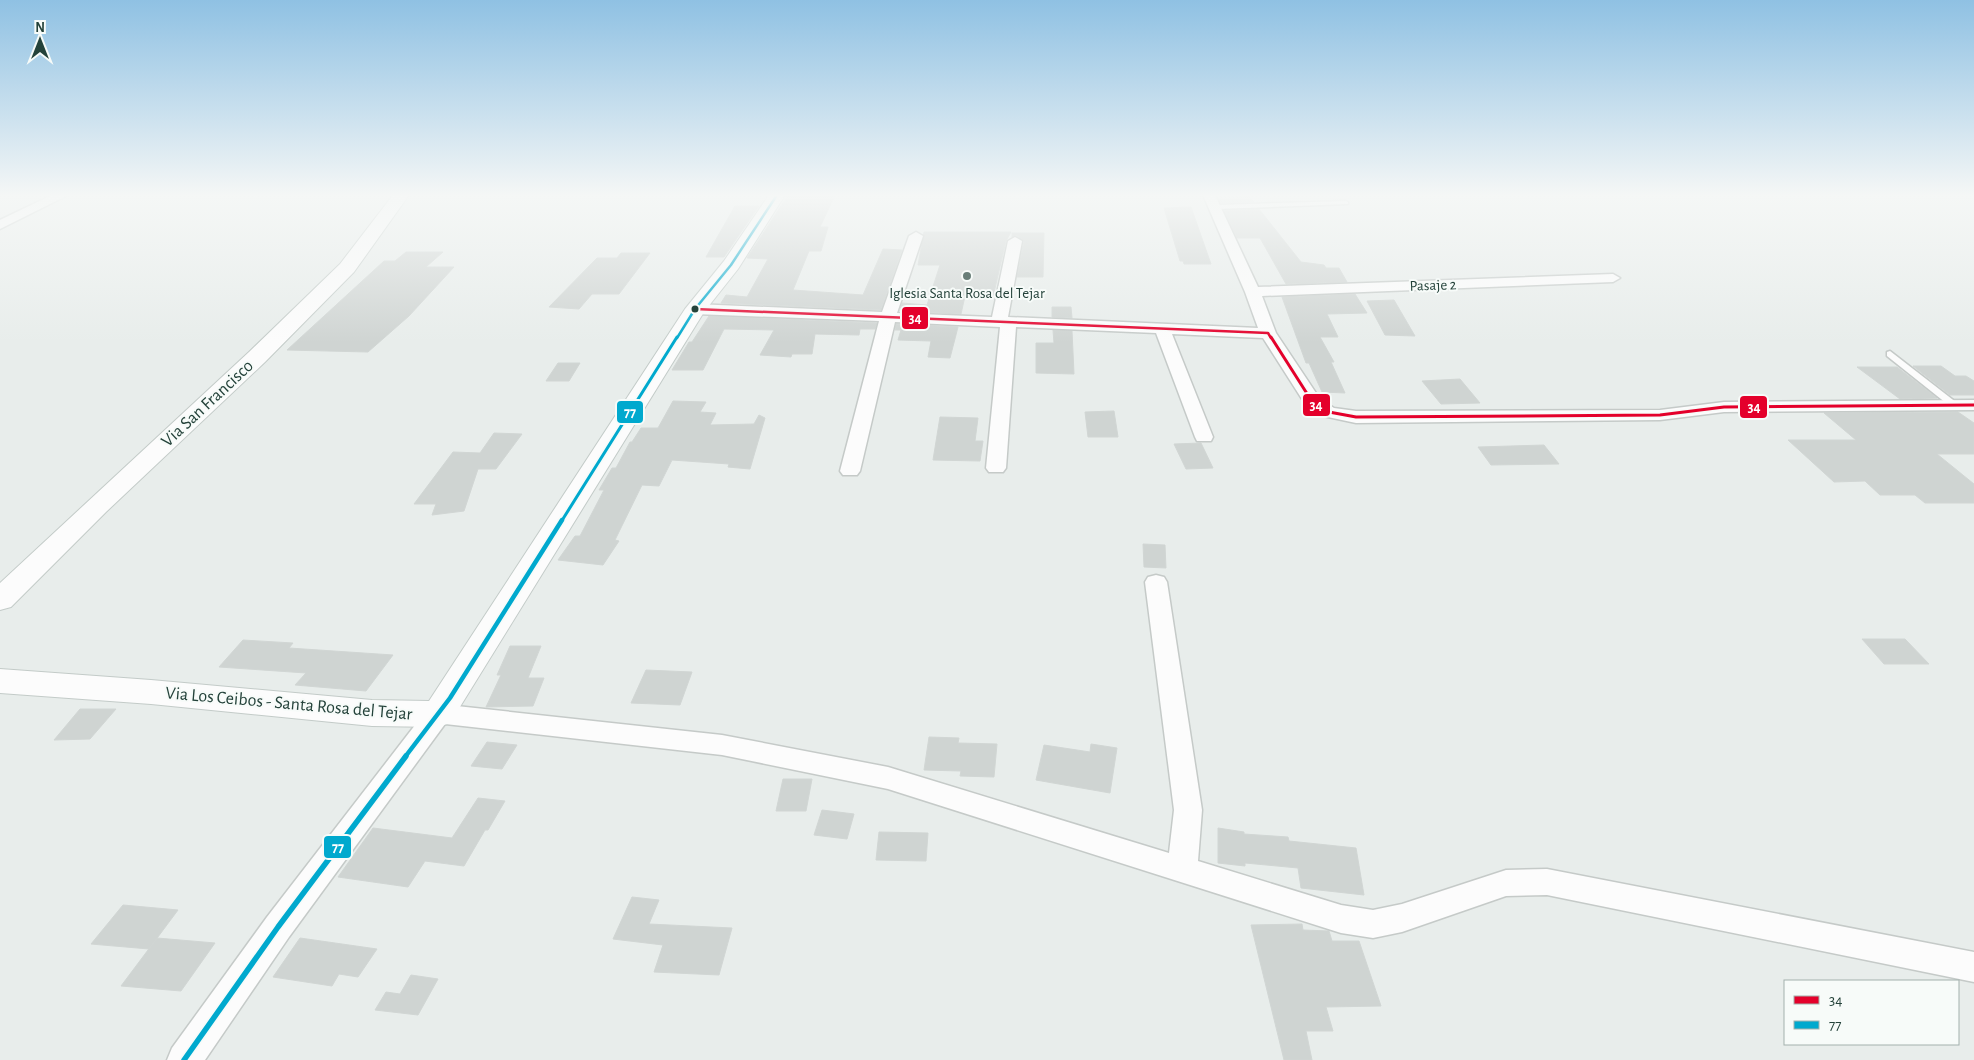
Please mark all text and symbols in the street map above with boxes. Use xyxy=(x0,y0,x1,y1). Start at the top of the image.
north arrow xyxy=(15,15,65,65)
text: N xyxy=(35,21,45,35)
marker: Iglesia Santa Rosa del Tejar xyxy=(961,270,973,282)
street label: Pasaje 2 xyxy=(1409,277,1457,294)
place label: Iglesia Santa Rosa del Tejar xyxy=(889,286,1045,301)
unlabelled marker xyxy=(690,304,700,314)
line badge: 34 xyxy=(901,306,929,330)
text: 34 xyxy=(908,312,922,326)
street label: Via San Francisco xyxy=(158,357,257,451)
line badge: 34 xyxy=(1302,393,1331,417)
line badge: 34 xyxy=(1739,395,1768,419)
text: 34 xyxy=(1309,399,1323,413)
line badge: 77 xyxy=(616,400,644,424)
text: 34 xyxy=(1747,401,1761,415)
text: 77 xyxy=(624,406,636,420)
street label: Via Los Ceibos - Santa Rosa del Tejar xyxy=(165,684,413,724)
line badge: 77 xyxy=(323,835,352,859)
text: 77 xyxy=(332,841,344,855)
legend xyxy=(1784,980,1959,1045)
text: 34 xyxy=(1829,993,1842,1008)
text: 77 xyxy=(1829,1018,1842,1033)

